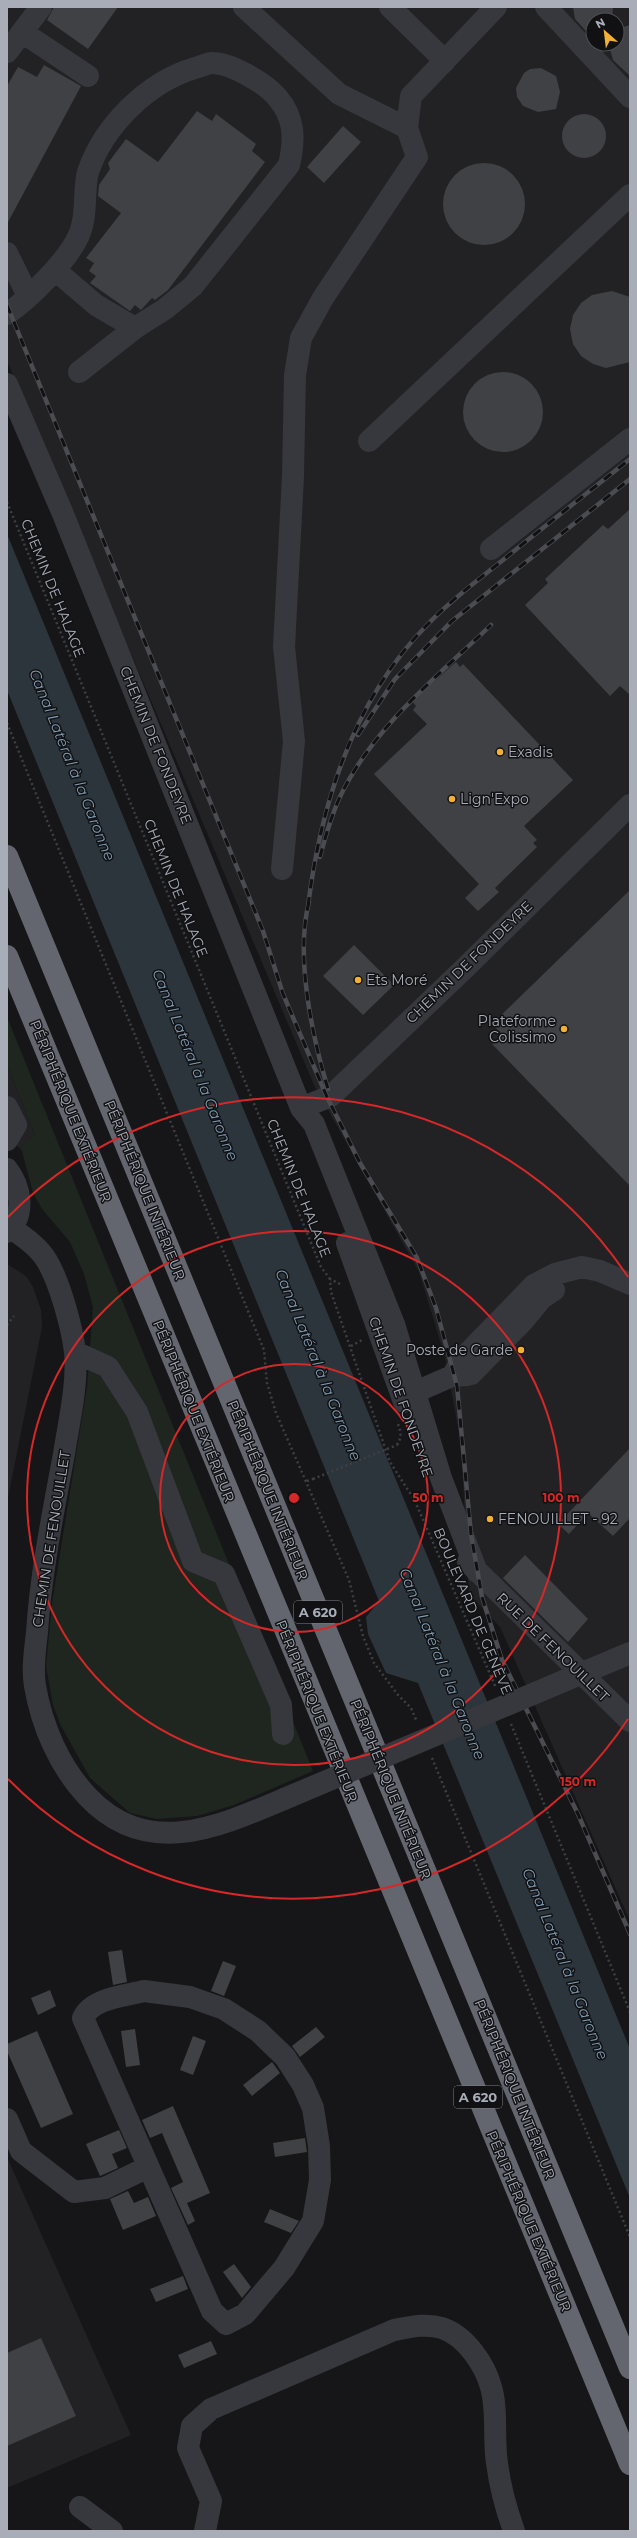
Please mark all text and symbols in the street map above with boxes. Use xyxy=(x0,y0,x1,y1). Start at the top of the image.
north arrow xyxy=(585,12,625,52)
text: N xyxy=(593,15,608,31)
street label: CHEMIN DE HALAGE xyxy=(17,516,89,660)
street label: CHEMIN DE FONDEYRE xyxy=(116,663,196,827)
water label: Canal Latéral à la Garonne xyxy=(25,666,120,864)
place label: Exadis xyxy=(508,743,553,761)
marker: Exadis xyxy=(495,747,505,757)
place label: Lign'Expo xyxy=(460,790,529,808)
marker: Lign'Expo xyxy=(447,794,457,804)
street label: CHEMIN DE HALAGE xyxy=(140,816,212,960)
street label: CHEMIN DE FONDEYRE xyxy=(402,897,536,1027)
water label: Canal Latéral à la Garonne xyxy=(148,966,243,1164)
place label: Ets Moré xyxy=(366,971,427,989)
marker: Ets Moré xyxy=(353,975,363,985)
place label: Plateforme Colissimo xyxy=(478,1012,556,1046)
street label: PÉRIPHÉRIQUE EXTÉRIEUR xyxy=(26,1017,116,1205)
marker: Plateforme Colissimo xyxy=(559,1024,569,1034)
street label: PÉRIPHÉRIQUE INTÉRIEUR xyxy=(101,1097,189,1283)
street label: CHEMIN DE HALAGE xyxy=(263,1116,335,1260)
water label: Canal Latéral à la Garonne xyxy=(271,1266,366,1464)
street label: CHEMIN DE FONDEYRE xyxy=(365,1314,437,1480)
street label: PÉRIPHÉRIQUE EXTÉRIEUR xyxy=(149,1317,239,1505)
place label: Poste de Garde xyxy=(406,1341,513,1359)
marker: Poste de Garde xyxy=(516,1345,526,1355)
street label: PÉRIPHÉRIQUE INTÉRIEUR xyxy=(224,1397,312,1583)
street label: CHEMIN DE FENOUILLET xyxy=(28,1449,74,1629)
text: 50 m xyxy=(412,1490,444,1505)
text: 100 m xyxy=(543,1490,579,1505)
centre of rings xyxy=(287,1491,301,1505)
place label: FENOUILLET - 92 xyxy=(498,1510,618,1528)
marker: FENOUILLET - 92 xyxy=(485,1514,495,1524)
street label: BOULEVARD DE GENÈVE xyxy=(430,1525,516,1697)
water label: Canal Latéral à la Garonne xyxy=(395,1565,490,1763)
street label: RUE DE FENOUILLET xyxy=(493,1589,613,1705)
road number: A 620 xyxy=(294,1601,342,1623)
street label: PÉRIPHÉRIQUE EXTÉRIEUR xyxy=(272,1617,362,1805)
street label: PÉRIPHÉRIQUE INTÉRIEUR xyxy=(347,1696,435,1882)
text: 150 m xyxy=(560,1774,596,1789)
water label: Canal Latéral à la Garonne xyxy=(518,1865,613,2063)
street label: PÉRIPHÉRIQUE INTÉRIEUR xyxy=(471,1996,559,2182)
road number: A 620 xyxy=(454,2086,502,2108)
street label: PÉRIPHÉRIQUE EXTÉRIEUR xyxy=(483,2128,575,2314)

